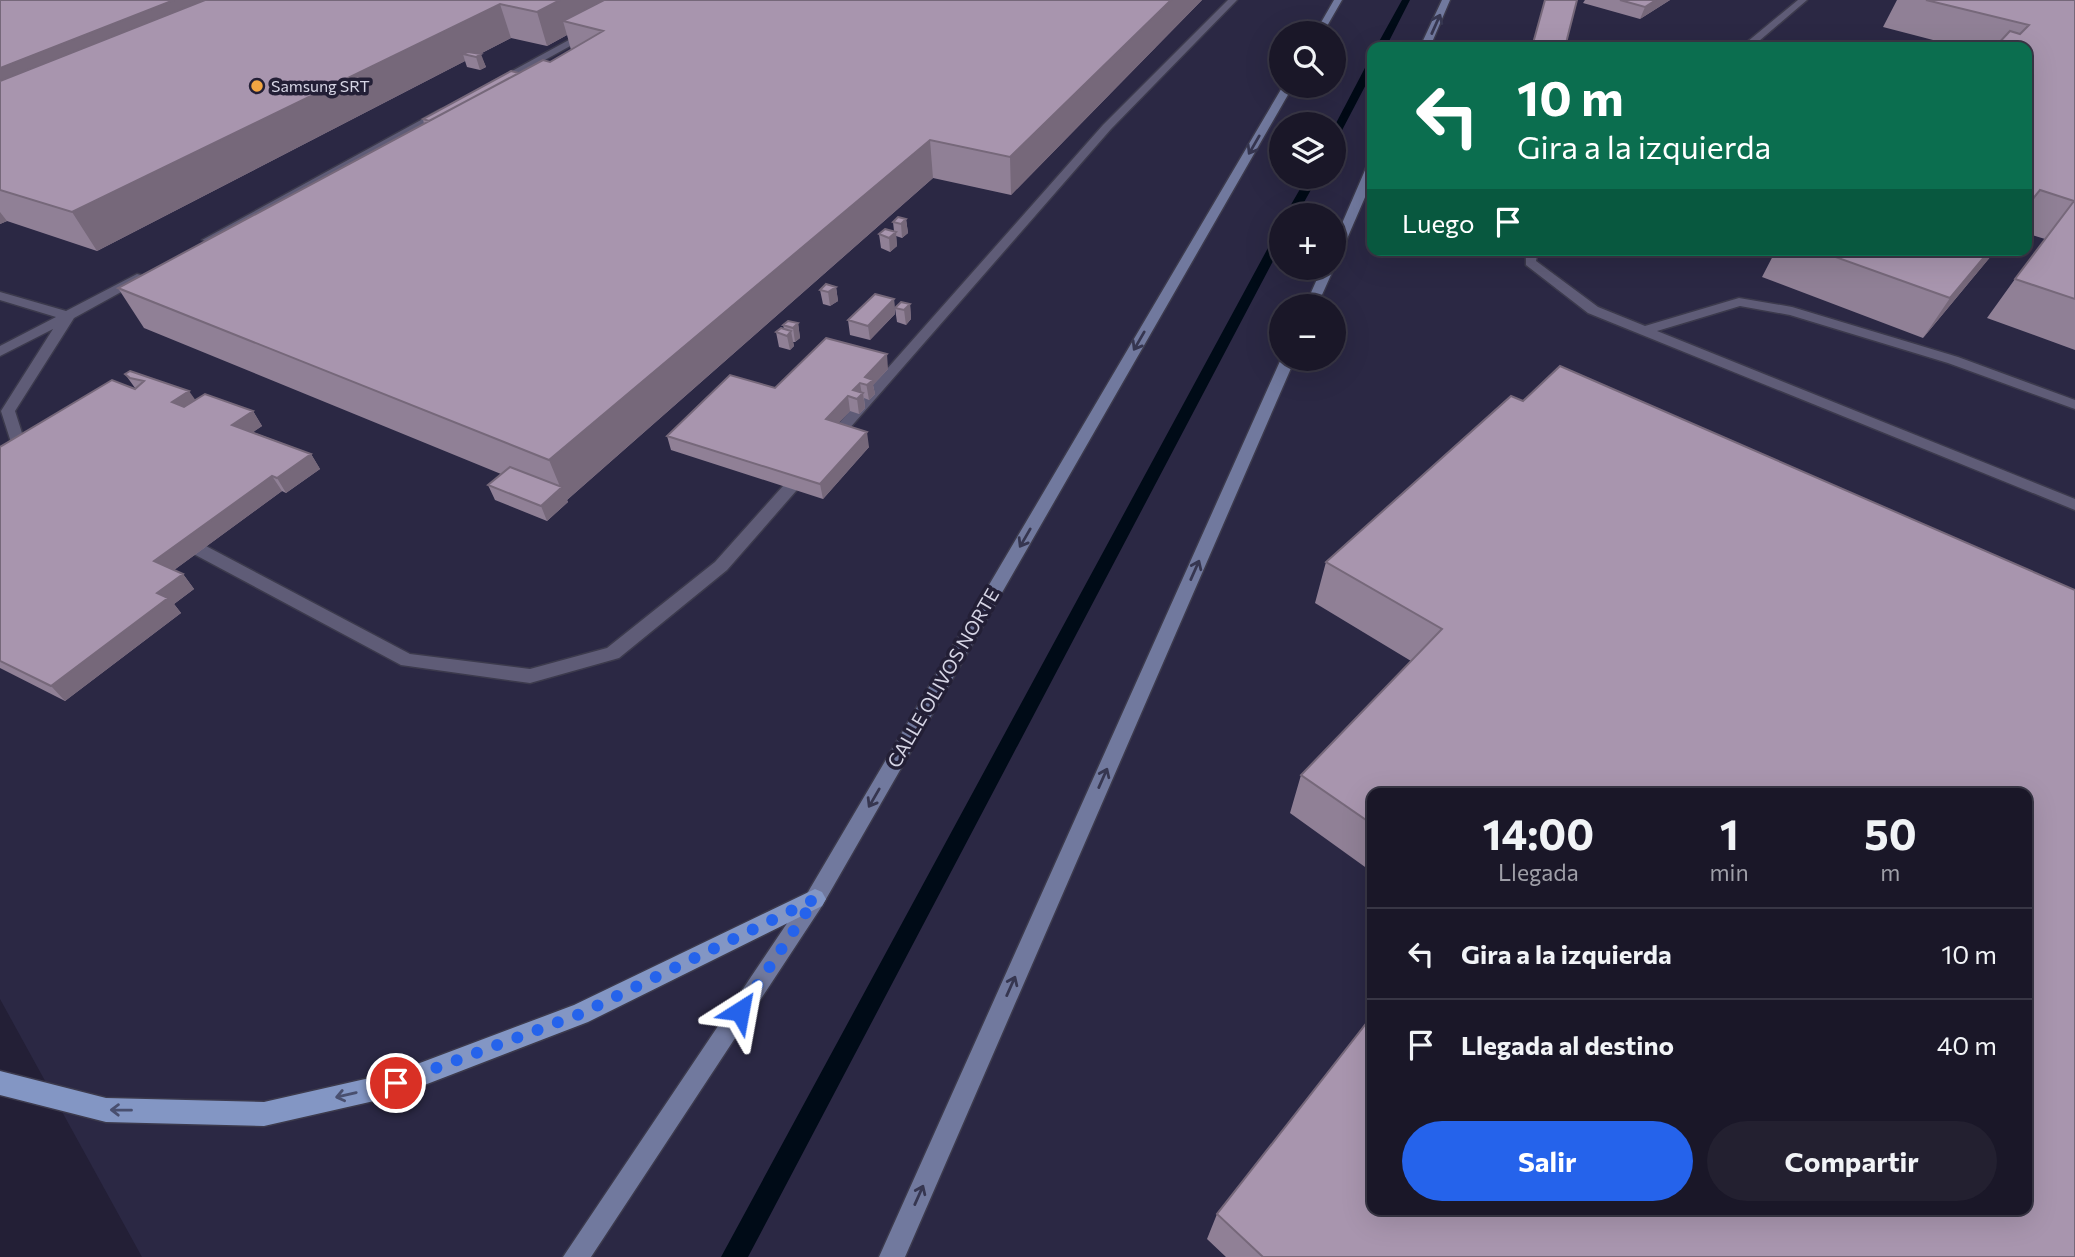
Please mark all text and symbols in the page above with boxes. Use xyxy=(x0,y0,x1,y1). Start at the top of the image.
one-way arrow xyxy=(1430,13,1443,35)
map controls xyxy=(1269,21,1346,371)
button: search xyxy=(1269,21,1346,98)
text: 10 m xyxy=(1517,66,1624,126)
icon: left xyxy=(1402,70,1493,161)
place label: Samsung SRT xyxy=(271,76,370,95)
marker: Samsung SRT xyxy=(249,78,265,94)
button: layers xyxy=(1269,112,1346,189)
text: Gira a la izquierda xyxy=(1517,126,1771,166)
one-way arrow xyxy=(1247,134,1261,154)
button: + xyxy=(1269,203,1346,280)
icon: arrive xyxy=(1489,203,1527,241)
text: Luego xyxy=(1402,207,1475,238)
button: − xyxy=(1269,294,1346,371)
one-way arrow xyxy=(1132,331,1146,351)
one-way arrow xyxy=(1018,527,1031,548)
one-way arrow xyxy=(1189,560,1202,581)
street label: CALLE OLIVOS NORTE xyxy=(882,584,1003,771)
one-way arrow xyxy=(1097,768,1110,789)
one-way arrow xyxy=(866,788,880,808)
text: 14:00 xyxy=(1482,807,1594,859)
text: 1 xyxy=(1720,807,1739,859)
text: 50 xyxy=(1864,807,1917,859)
text: Llegada xyxy=(1498,858,1579,886)
text: min xyxy=(1710,858,1749,886)
text: m xyxy=(1880,858,1900,886)
icon: left xyxy=(1402,935,1440,973)
text: Gira a la izquierda xyxy=(1461,938,1672,969)
text: 10 m xyxy=(1941,938,1997,969)
position arrow xyxy=(703,974,777,1048)
one-way arrow xyxy=(1005,976,1018,998)
icon: arrive xyxy=(1402,1026,1440,1064)
text: Llegada al destino xyxy=(1461,1029,1674,1060)
text: 40 m xyxy=(1937,1029,1997,1060)
pin xyxy=(366,1053,426,1113)
icon: arrive xyxy=(377,1064,415,1102)
one-way arrow xyxy=(335,1089,358,1102)
one-way arrow xyxy=(109,1104,132,1117)
button: Salir xyxy=(1402,1121,1693,1201)
button: Compartir xyxy=(1707,1121,1997,1201)
one-way arrow xyxy=(913,1184,926,1206)

